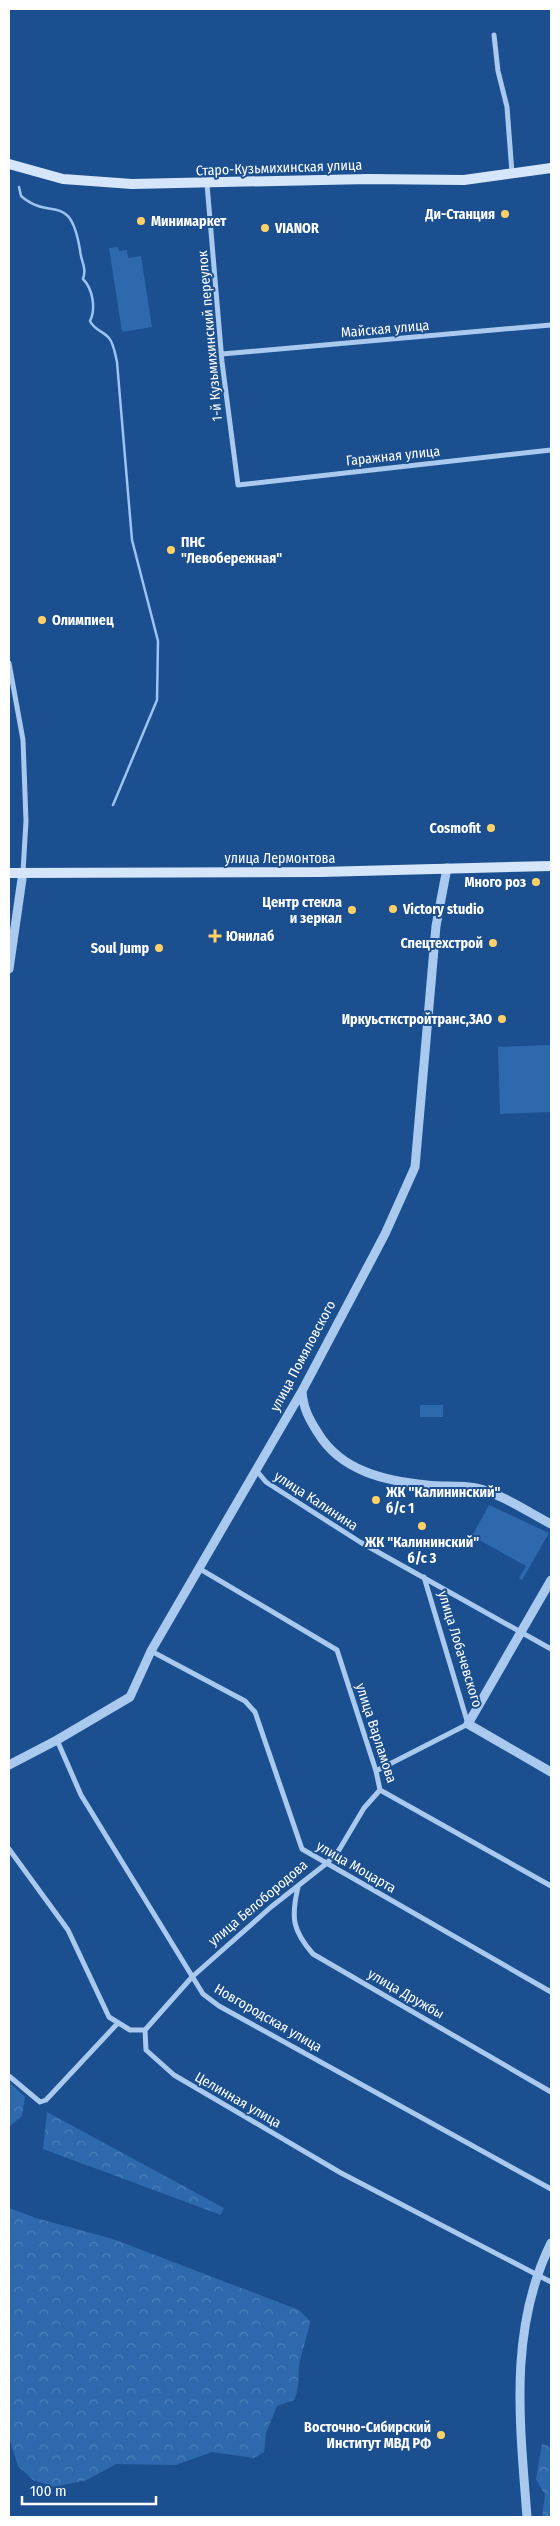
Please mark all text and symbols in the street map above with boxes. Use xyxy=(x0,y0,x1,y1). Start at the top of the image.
street label: Старо-Кузьмихинская улица xyxy=(196,157,363,179)
place label: Ди-Станция xyxy=(424,206,495,223)
marker: Ди-Станция xyxy=(499,208,511,220)
place label: Минимаркет xyxy=(151,213,227,230)
marker: Минимаркет xyxy=(135,215,147,227)
place label: VIANOR xyxy=(274,220,319,237)
marker: VIANOR xyxy=(259,222,271,234)
street label: 1-й Кузьмихинский переулок xyxy=(194,249,226,422)
street label: Майская улица xyxy=(340,317,430,341)
street label: Гаражная улица xyxy=(345,443,441,469)
place label: ПНС "Левобережная" xyxy=(181,534,282,567)
marker: ПНС "Левобережная" xyxy=(165,544,177,556)
place label: Олимпиец xyxy=(52,612,114,629)
marker: Олимпиец xyxy=(36,614,48,626)
place label: Cosmofit xyxy=(430,820,482,837)
marker: Cosmofit xyxy=(485,822,497,834)
street label: улица Лермонтова xyxy=(225,850,336,867)
place label: Много роз xyxy=(464,874,526,891)
marker: Много роз xyxy=(530,876,542,888)
place label: Центр стекла и зеркал xyxy=(262,894,342,927)
place label: Victory studio xyxy=(402,901,485,918)
marker: Victory studio xyxy=(387,903,399,915)
marker: Центр стекла и зеркал xyxy=(346,904,358,916)
place label: Юнилаб xyxy=(226,928,274,945)
marker: Юнилаб xyxy=(208,929,222,943)
place label: Спецтехстрой xyxy=(400,935,483,952)
marker: Спецтехстрой xyxy=(487,937,499,949)
place label: Soul Jump xyxy=(91,940,149,957)
marker: Soul Jump xyxy=(153,942,165,954)
place label: Иркуьсткстройтранс,ЗАО xyxy=(342,1011,492,1028)
marker: Иркуьсткстройтранс,ЗАО xyxy=(496,1013,508,1025)
street label: улица Помяловского xyxy=(267,1298,339,1414)
street label: улица Калинина xyxy=(271,1468,361,1535)
place label: ЖК "Калининский" б/с 1 xyxy=(385,1484,500,1517)
marker: ЖК "Калининский" б/с 1 xyxy=(370,1494,382,1506)
marker: ЖК "Калининский" б/с 3 xyxy=(416,1520,428,1532)
place label: ЖК "Калининский" б/с 3 xyxy=(364,1534,479,1567)
street label: улица Лобачевского xyxy=(434,1589,486,1709)
street label: улица Варламова xyxy=(352,1681,400,1785)
street label: улица Моцарта xyxy=(313,1837,399,1897)
street label: улица Белобородова xyxy=(205,1856,311,1950)
street label: улица Дружбы xyxy=(365,1965,447,2023)
street label: Новгородская улица xyxy=(211,1980,325,2056)
street label: Целинная улица xyxy=(192,2068,284,2132)
place label: Восточно-Сибирский Институт МВД РФ xyxy=(304,2419,431,2452)
marker: Восточно-Сибирский Институт МВД РФ xyxy=(435,2429,447,2441)
scale bar xyxy=(22,2474,156,2506)
text: 100 m xyxy=(30,2482,67,2500)

